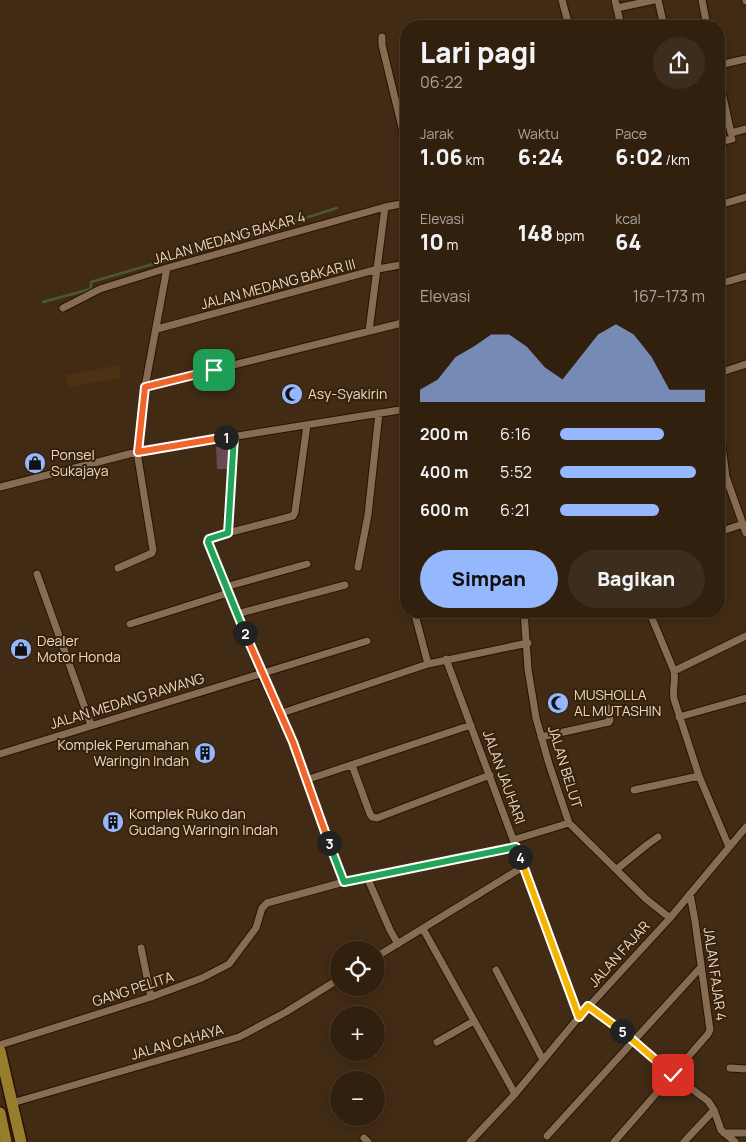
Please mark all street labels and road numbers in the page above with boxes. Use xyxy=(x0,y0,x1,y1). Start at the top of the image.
street label: JALAN MEDANG BAKAR 4 xyxy=(150,207,307,268)
street label: JALAN MEDANG BAKAR III xyxy=(198,254,357,313)
street label: JALAN MEDANG RAWANG xyxy=(47,668,207,733)
street label: JALAN BELUT xyxy=(544,723,587,811)
street label: JALAN JAUHARI xyxy=(479,727,530,826)
street label: JALAN FAJAR xyxy=(584,916,654,991)
street label: JALAN FAJAR 4 xyxy=(700,926,731,1022)
street label: GANG PELITA xyxy=(90,966,176,1011)
street label: JALAN CAHAYA xyxy=(128,1019,225,1064)

